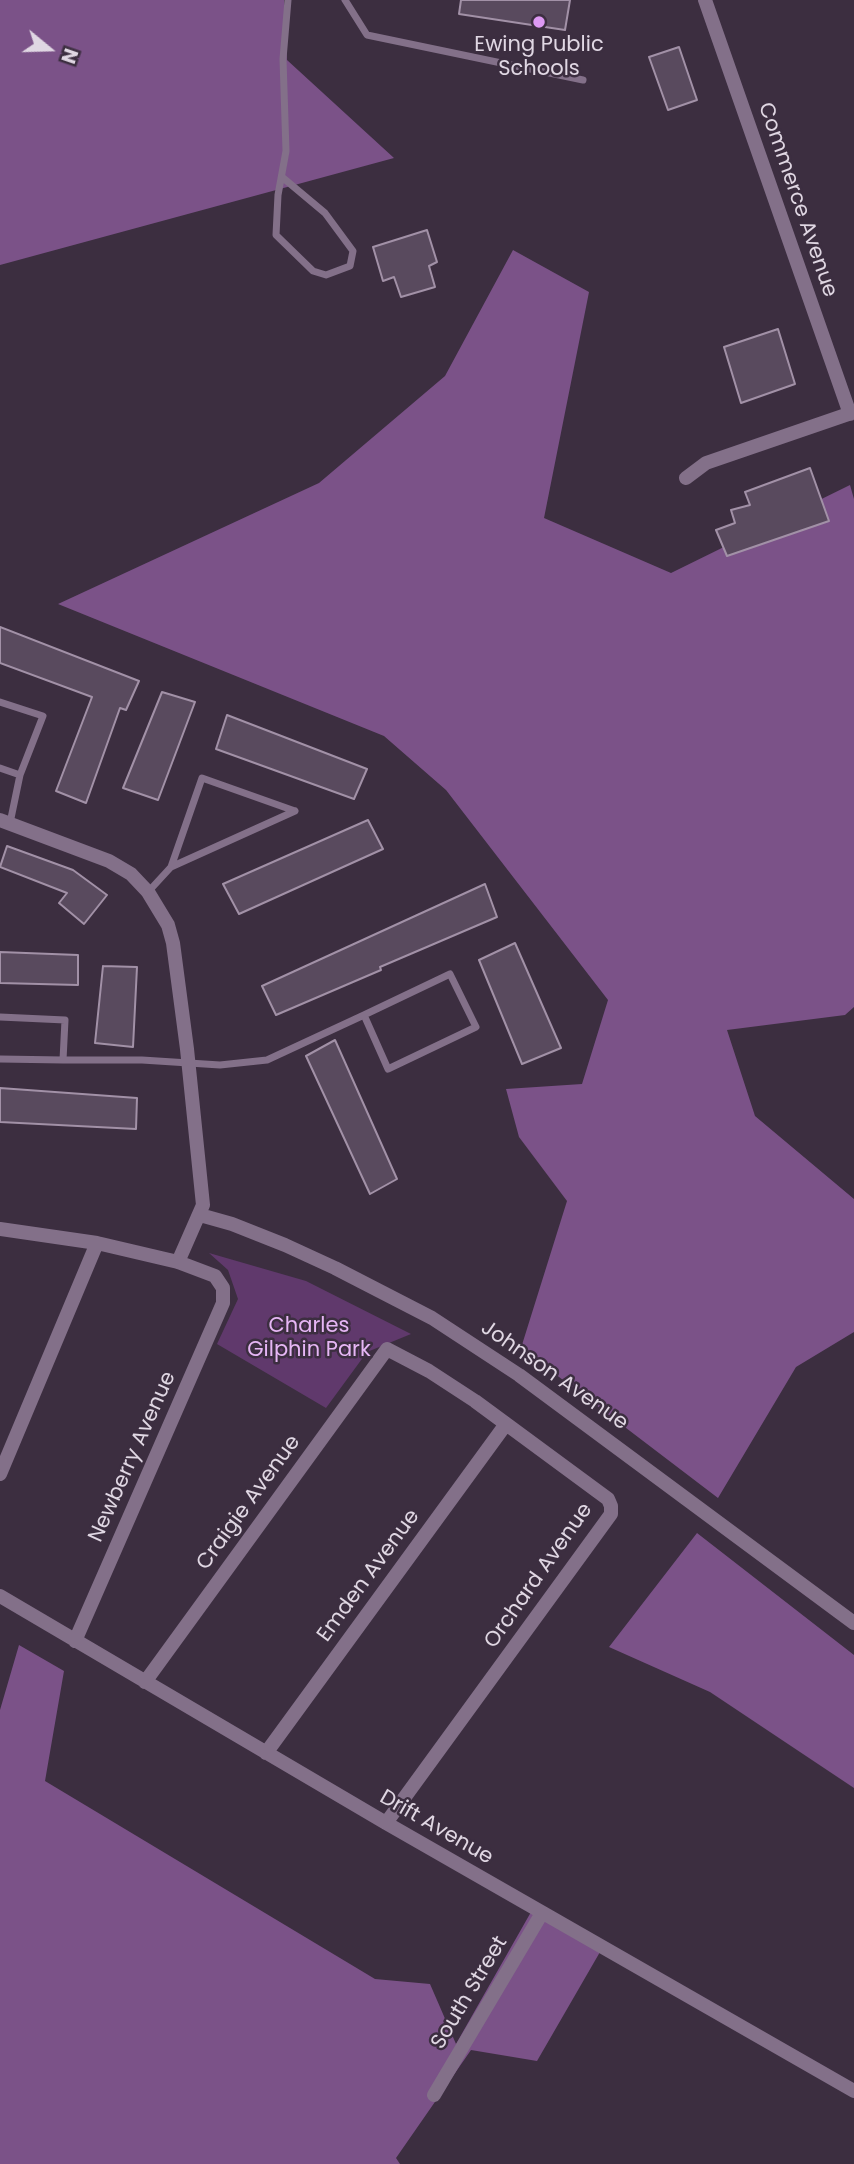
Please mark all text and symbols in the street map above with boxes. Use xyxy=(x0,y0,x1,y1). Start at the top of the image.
north arrow xyxy=(14,14,84,84)
marker: Ewing Public Schools xyxy=(531,14,547,30)
place label: Ewing Public Schools xyxy=(474,33,604,83)
text: N xyxy=(54,45,84,67)
street label: Commerce Avenue xyxy=(752,99,842,301)
park label: Charles Gilphin Park xyxy=(247,1314,371,1364)
street label: Johnson Avenue xyxy=(476,1316,632,1436)
street label: Newberry Avenue xyxy=(84,1368,182,1546)
street label: Craigie Avenue xyxy=(192,1431,306,1575)
street label: Orchard Avenue xyxy=(480,1499,598,1653)
street label: Emden Avenue xyxy=(313,1505,425,1647)
street label: Drift Avenue xyxy=(375,1785,497,1871)
street label: South Street xyxy=(426,1932,514,2054)

